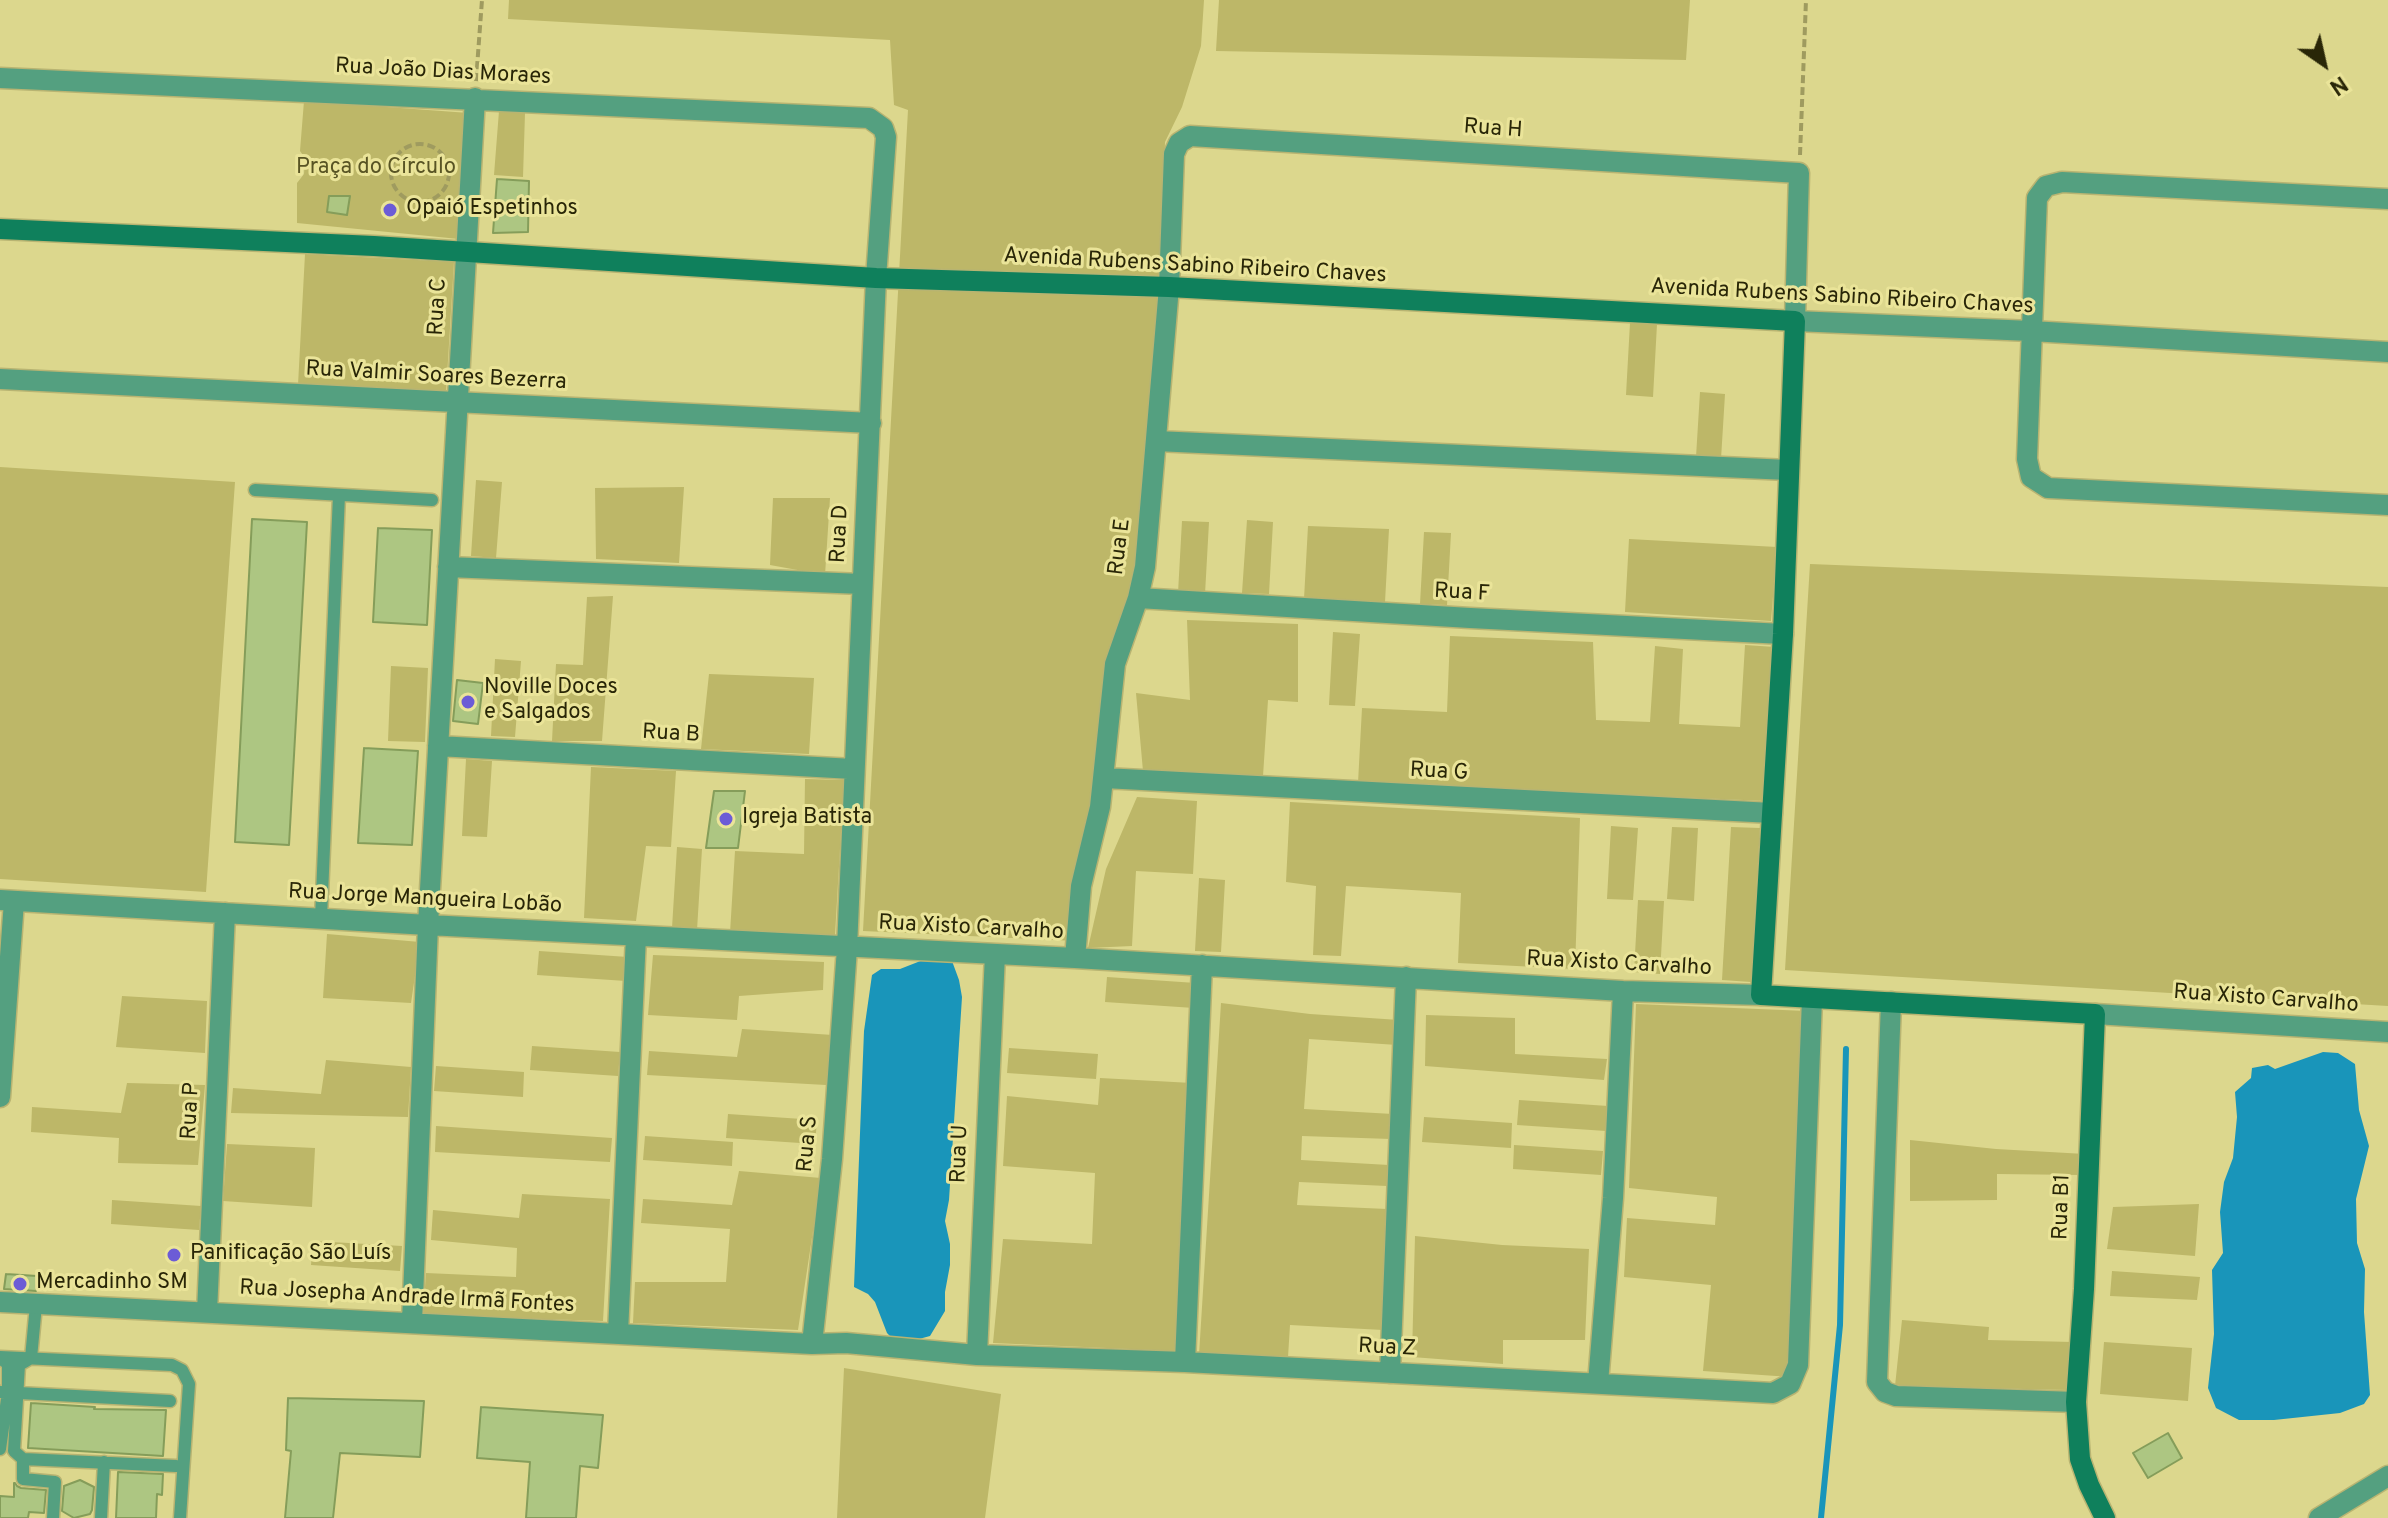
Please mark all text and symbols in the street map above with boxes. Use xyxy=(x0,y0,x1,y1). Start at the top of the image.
north arrow xyxy=(2284,24,2364,104)
street label: Rua João Dias Moraes xyxy=(334,54,552,92)
text: N xyxy=(2324,69,2352,100)
street label: Rua H xyxy=(1463,115,1523,145)
park label: Praça do Círculo xyxy=(296,156,456,182)
place label: Opaió Espetinhos xyxy=(406,197,578,223)
marker: Opaió Espetinhos xyxy=(381,201,399,219)
street label: Avenida Rubens Sabino Ribeiro Chaves xyxy=(1003,244,1387,290)
street label: Avenida Rubens Sabino Ribeiro Chaves xyxy=(1650,275,2034,321)
street label: Rua C xyxy=(424,277,454,337)
street label: Rua Valmir Soares Bezerra xyxy=(305,357,567,397)
street label: Rua D xyxy=(826,504,856,564)
street label: Rua E xyxy=(1104,517,1138,577)
street label: Rua F xyxy=(1433,579,1491,609)
place label: Noville Doces e Salgados xyxy=(484,676,618,728)
marker: Noville Doces e Salgados xyxy=(459,693,477,711)
street label: Rua B xyxy=(641,720,701,750)
street label: Rua G xyxy=(1409,758,1469,788)
place label: Igreja Batista xyxy=(742,806,872,832)
marker: Igreja Batista xyxy=(717,810,735,828)
street label: Rua Jorge Mangueira Lobão xyxy=(287,880,563,920)
street label: Rua Xisto Carvalho xyxy=(878,911,1064,947)
street label: Rua Xisto Carvalho xyxy=(1526,947,1712,983)
street label: Rua Xisto Carvalho xyxy=(2172,980,2360,1020)
street label: Rua P xyxy=(177,1082,207,1140)
street label: Rua S xyxy=(793,1115,825,1173)
street label: Rua U xyxy=(947,1124,975,1184)
street label: Rua B1 xyxy=(2049,1173,2077,1241)
place label: Panificação São Luís xyxy=(190,1242,391,1268)
marker: Panificação São Luís xyxy=(165,1246,183,1264)
place label: Mercadinho SM xyxy=(36,1271,188,1297)
marker: Mercadinho SM xyxy=(11,1275,29,1293)
street label: Rua Josepha Andrade Irmã Fontes xyxy=(239,1276,575,1320)
street label: Rua Z xyxy=(1357,1334,1417,1364)

